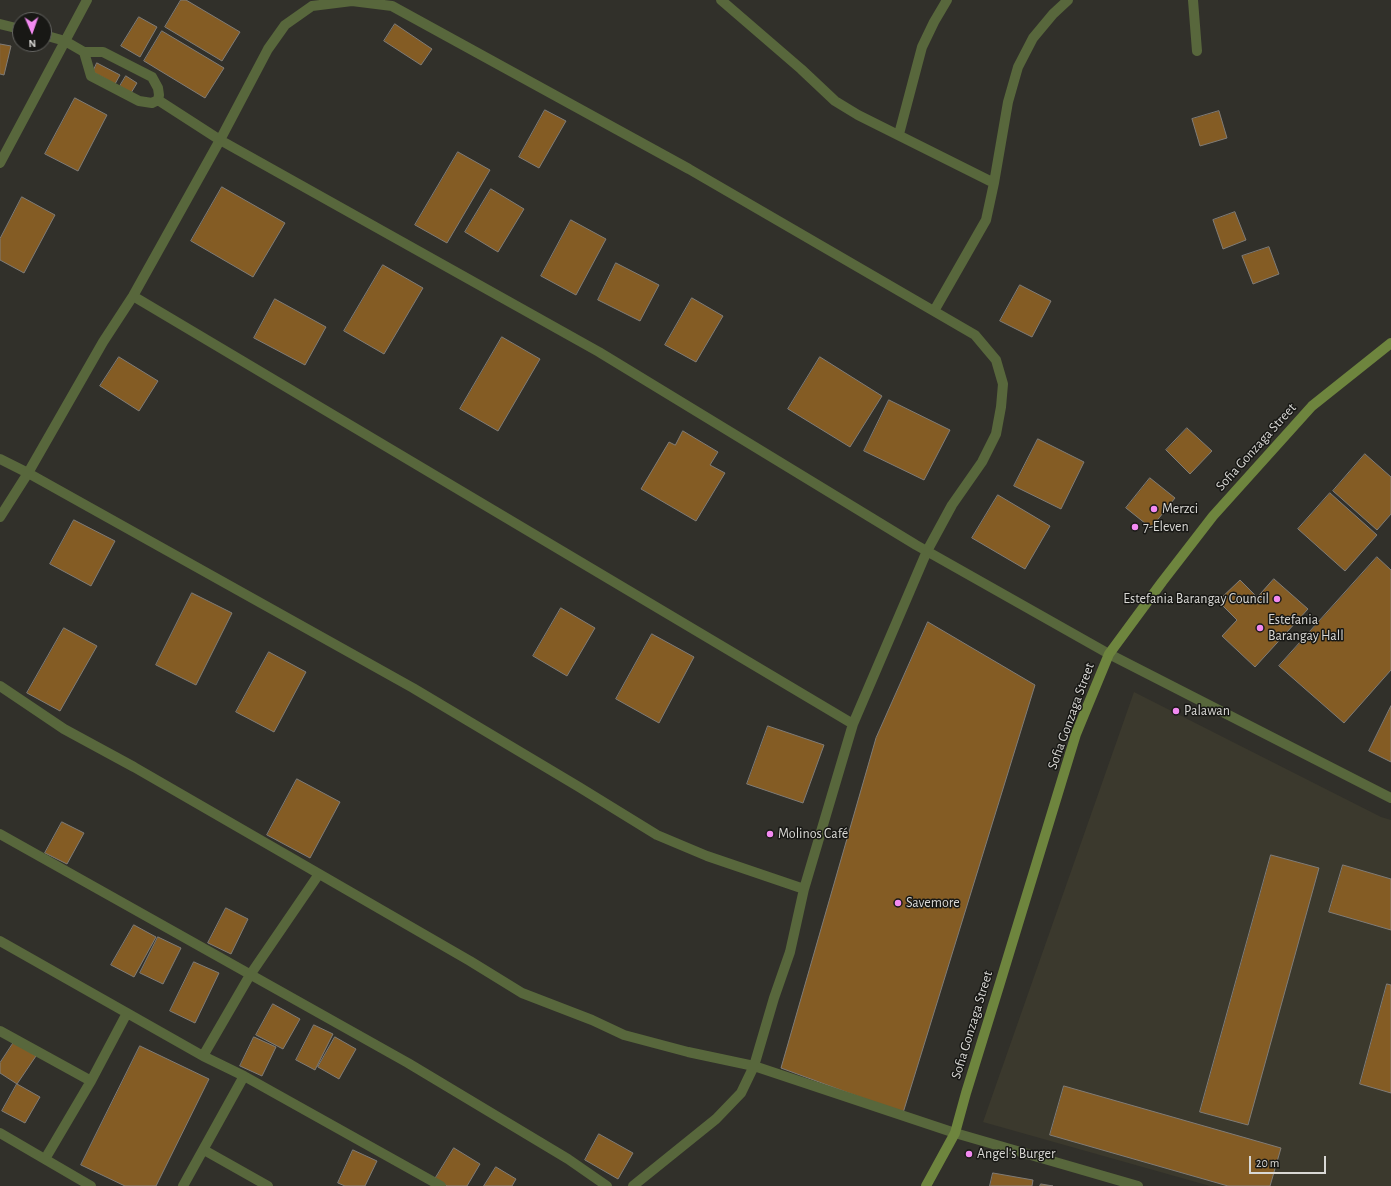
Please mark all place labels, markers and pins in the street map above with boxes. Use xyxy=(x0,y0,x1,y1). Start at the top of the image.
place label: Merzci xyxy=(1162,501,1198,517)
marker: Merzci xyxy=(1149,504,1159,514)
place label: 7-Eleven xyxy=(1143,519,1189,535)
marker: 7-Eleven xyxy=(1130,522,1140,532)
place label: Estefania Barangay Council xyxy=(1123,591,1269,607)
marker: Estefania Barangay Council xyxy=(1272,594,1282,604)
place label: Estefania Barangay Hall xyxy=(1268,612,1344,644)
marker: Estefania Barangay Hall xyxy=(1255,623,1265,633)
place label: Palawan xyxy=(1184,703,1230,719)
marker: Palawan xyxy=(1171,706,1181,716)
place label: Molinos Café xyxy=(778,826,848,842)
marker: Molinos Café xyxy=(765,829,775,839)
place label: Savemore xyxy=(906,895,960,911)
marker: Savemore xyxy=(893,898,903,908)
place label: Angel's Burger xyxy=(977,1146,1056,1162)
marker: Angel's Burger xyxy=(964,1149,974,1159)

